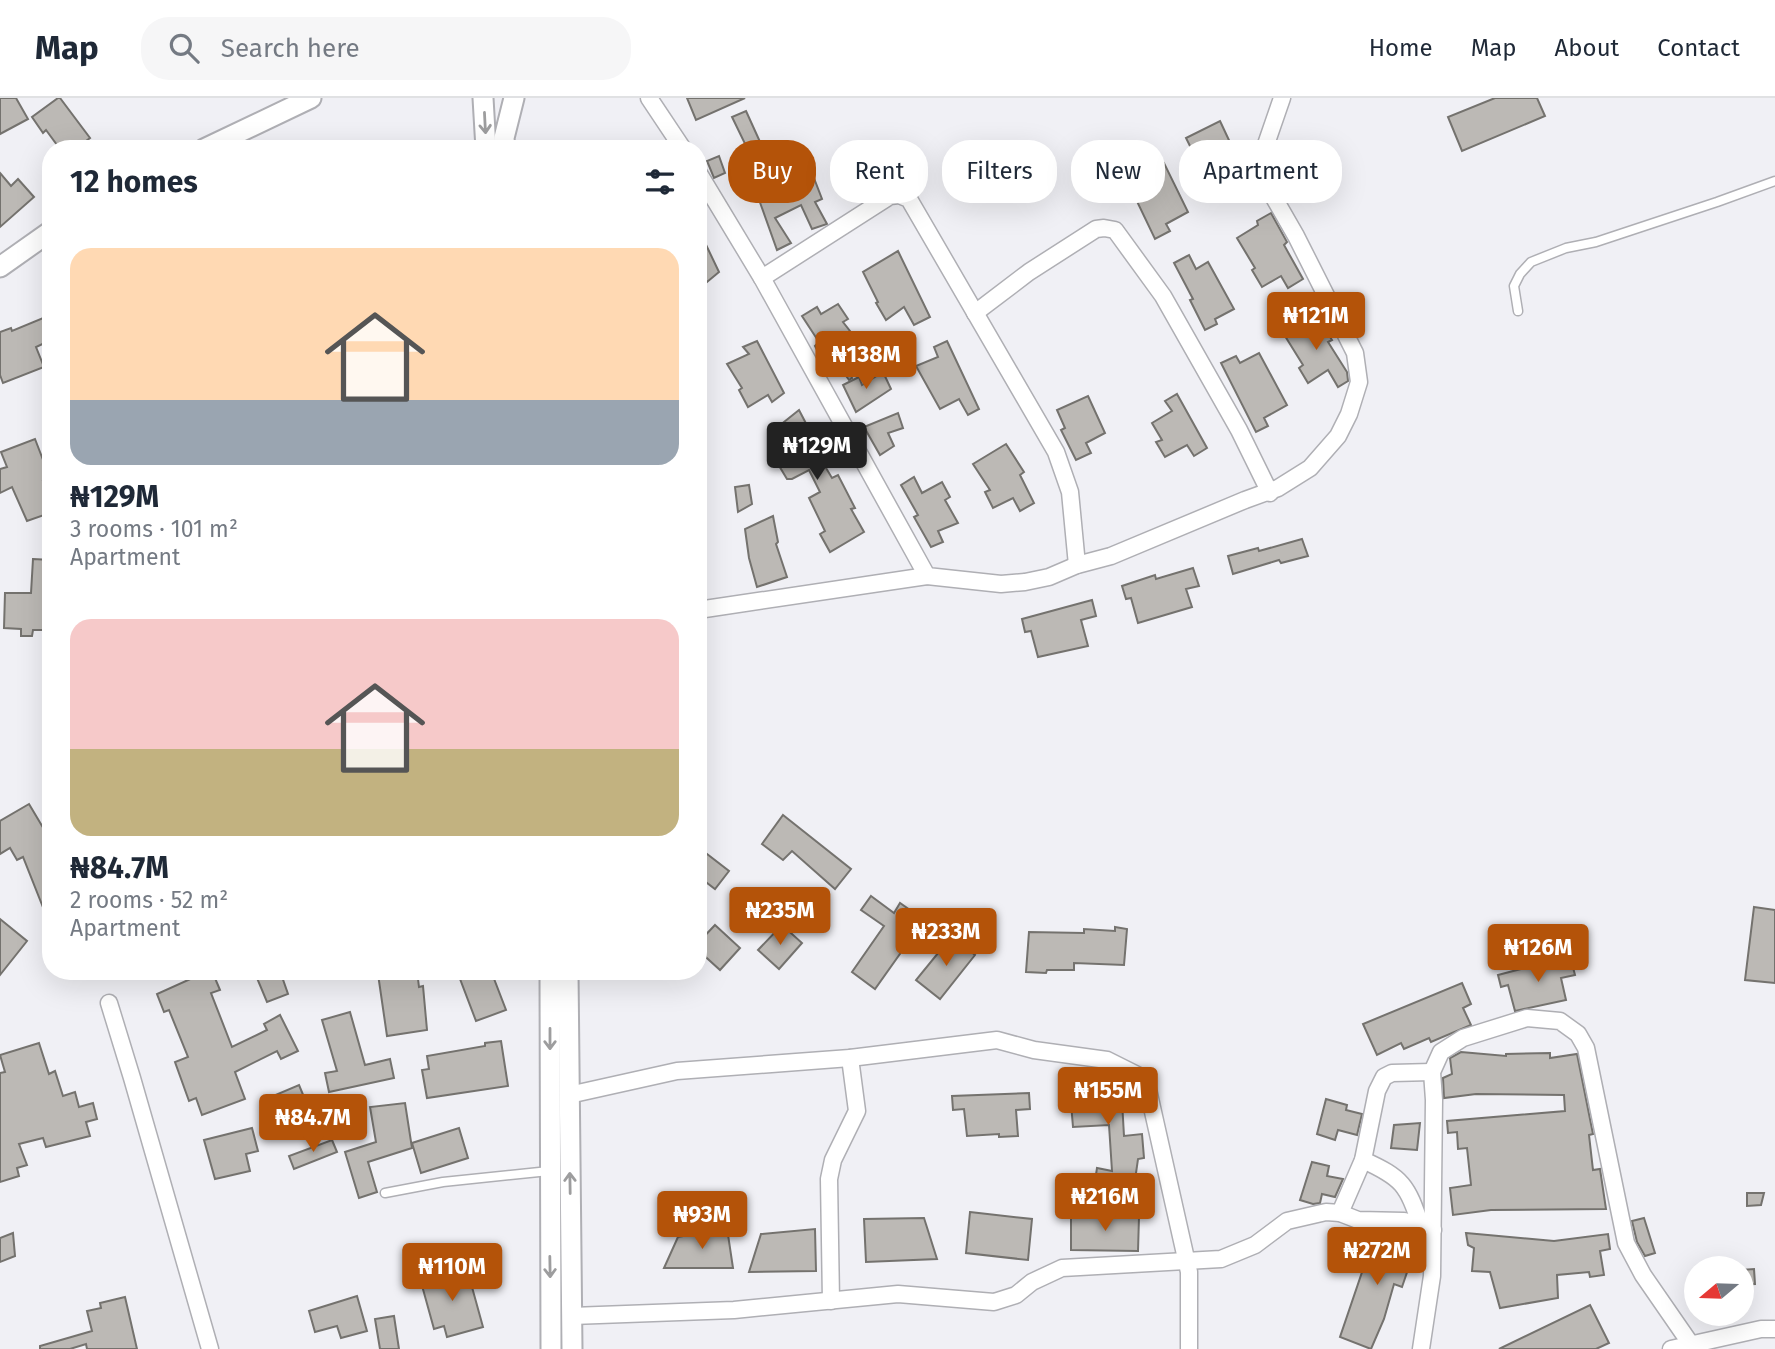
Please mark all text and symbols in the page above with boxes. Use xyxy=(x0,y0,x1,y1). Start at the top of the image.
search box xyxy=(141,17,631,80)
text: Map xyxy=(35,28,99,68)
icon: search xyxy=(165,29,203,67)
text: Search here xyxy=(221,33,360,64)
text: Home xyxy=(1369,34,1433,62)
text: Map xyxy=(1471,34,1517,62)
text: About xyxy=(1555,34,1619,62)
text: Contact xyxy=(1657,34,1740,62)
one-way arrow xyxy=(478,112,491,135)
chip: Buy xyxy=(728,140,816,203)
chip: Rent xyxy=(830,140,928,203)
chip: Filters xyxy=(942,140,1057,203)
chip: New xyxy=(1071,140,1165,203)
chip: Apartment xyxy=(1179,140,1342,203)
icon: filters xyxy=(641,163,679,201)
text: 12 homes xyxy=(70,164,198,200)
pin: ₦121M xyxy=(1267,292,1365,352)
icon: home xyxy=(312,294,438,420)
text: ₦121M xyxy=(1283,301,1349,329)
pin: ₦138M xyxy=(817,331,915,391)
text: ₦138M xyxy=(831,340,901,368)
pin: ₦129M xyxy=(768,422,866,482)
text: ₦129M xyxy=(783,431,851,459)
text: ₦129M xyxy=(70,479,159,515)
text: 3 rooms · 101 m² xyxy=(70,515,238,543)
text: Apartment xyxy=(70,543,180,571)
icon: home xyxy=(312,665,438,791)
text: ₦84.7M xyxy=(70,850,169,886)
text: 2 rooms · 52 m² xyxy=(70,886,228,914)
pin: ₦235M xyxy=(731,888,829,947)
text: ₦235M xyxy=(745,896,815,924)
pin: ₦233M xyxy=(897,908,995,968)
text: Apartment xyxy=(70,914,180,942)
text: ₦233M xyxy=(912,917,980,945)
pin: ₦126M xyxy=(1489,924,1587,984)
text: ₦126M xyxy=(1504,933,1572,961)
one-way arrow xyxy=(543,1028,557,1051)
pin: ₦155M xyxy=(1059,1068,1157,1127)
text: ₦155M xyxy=(1074,1076,1142,1104)
pin: ₦84.7M xyxy=(256,1094,370,1154)
text: ₦84.7M xyxy=(275,1103,351,1131)
one-way arrow xyxy=(563,1172,577,1195)
pin: ₦216M xyxy=(1056,1174,1154,1233)
text: ₦216M xyxy=(1071,1182,1139,1210)
pin: ₦93M xyxy=(661,1192,743,1251)
text: ₦93M xyxy=(673,1200,731,1228)
pin: ₦272M xyxy=(1328,1228,1426,1287)
text: ₦272M xyxy=(1343,1236,1411,1264)
pin: ₦110M xyxy=(403,1244,501,1303)
text: ₦110M xyxy=(418,1252,486,1280)
one-way arrow xyxy=(543,1255,557,1278)
north arrow xyxy=(1684,1256,1754,1326)
map controls xyxy=(1684,1256,1754,1326)

